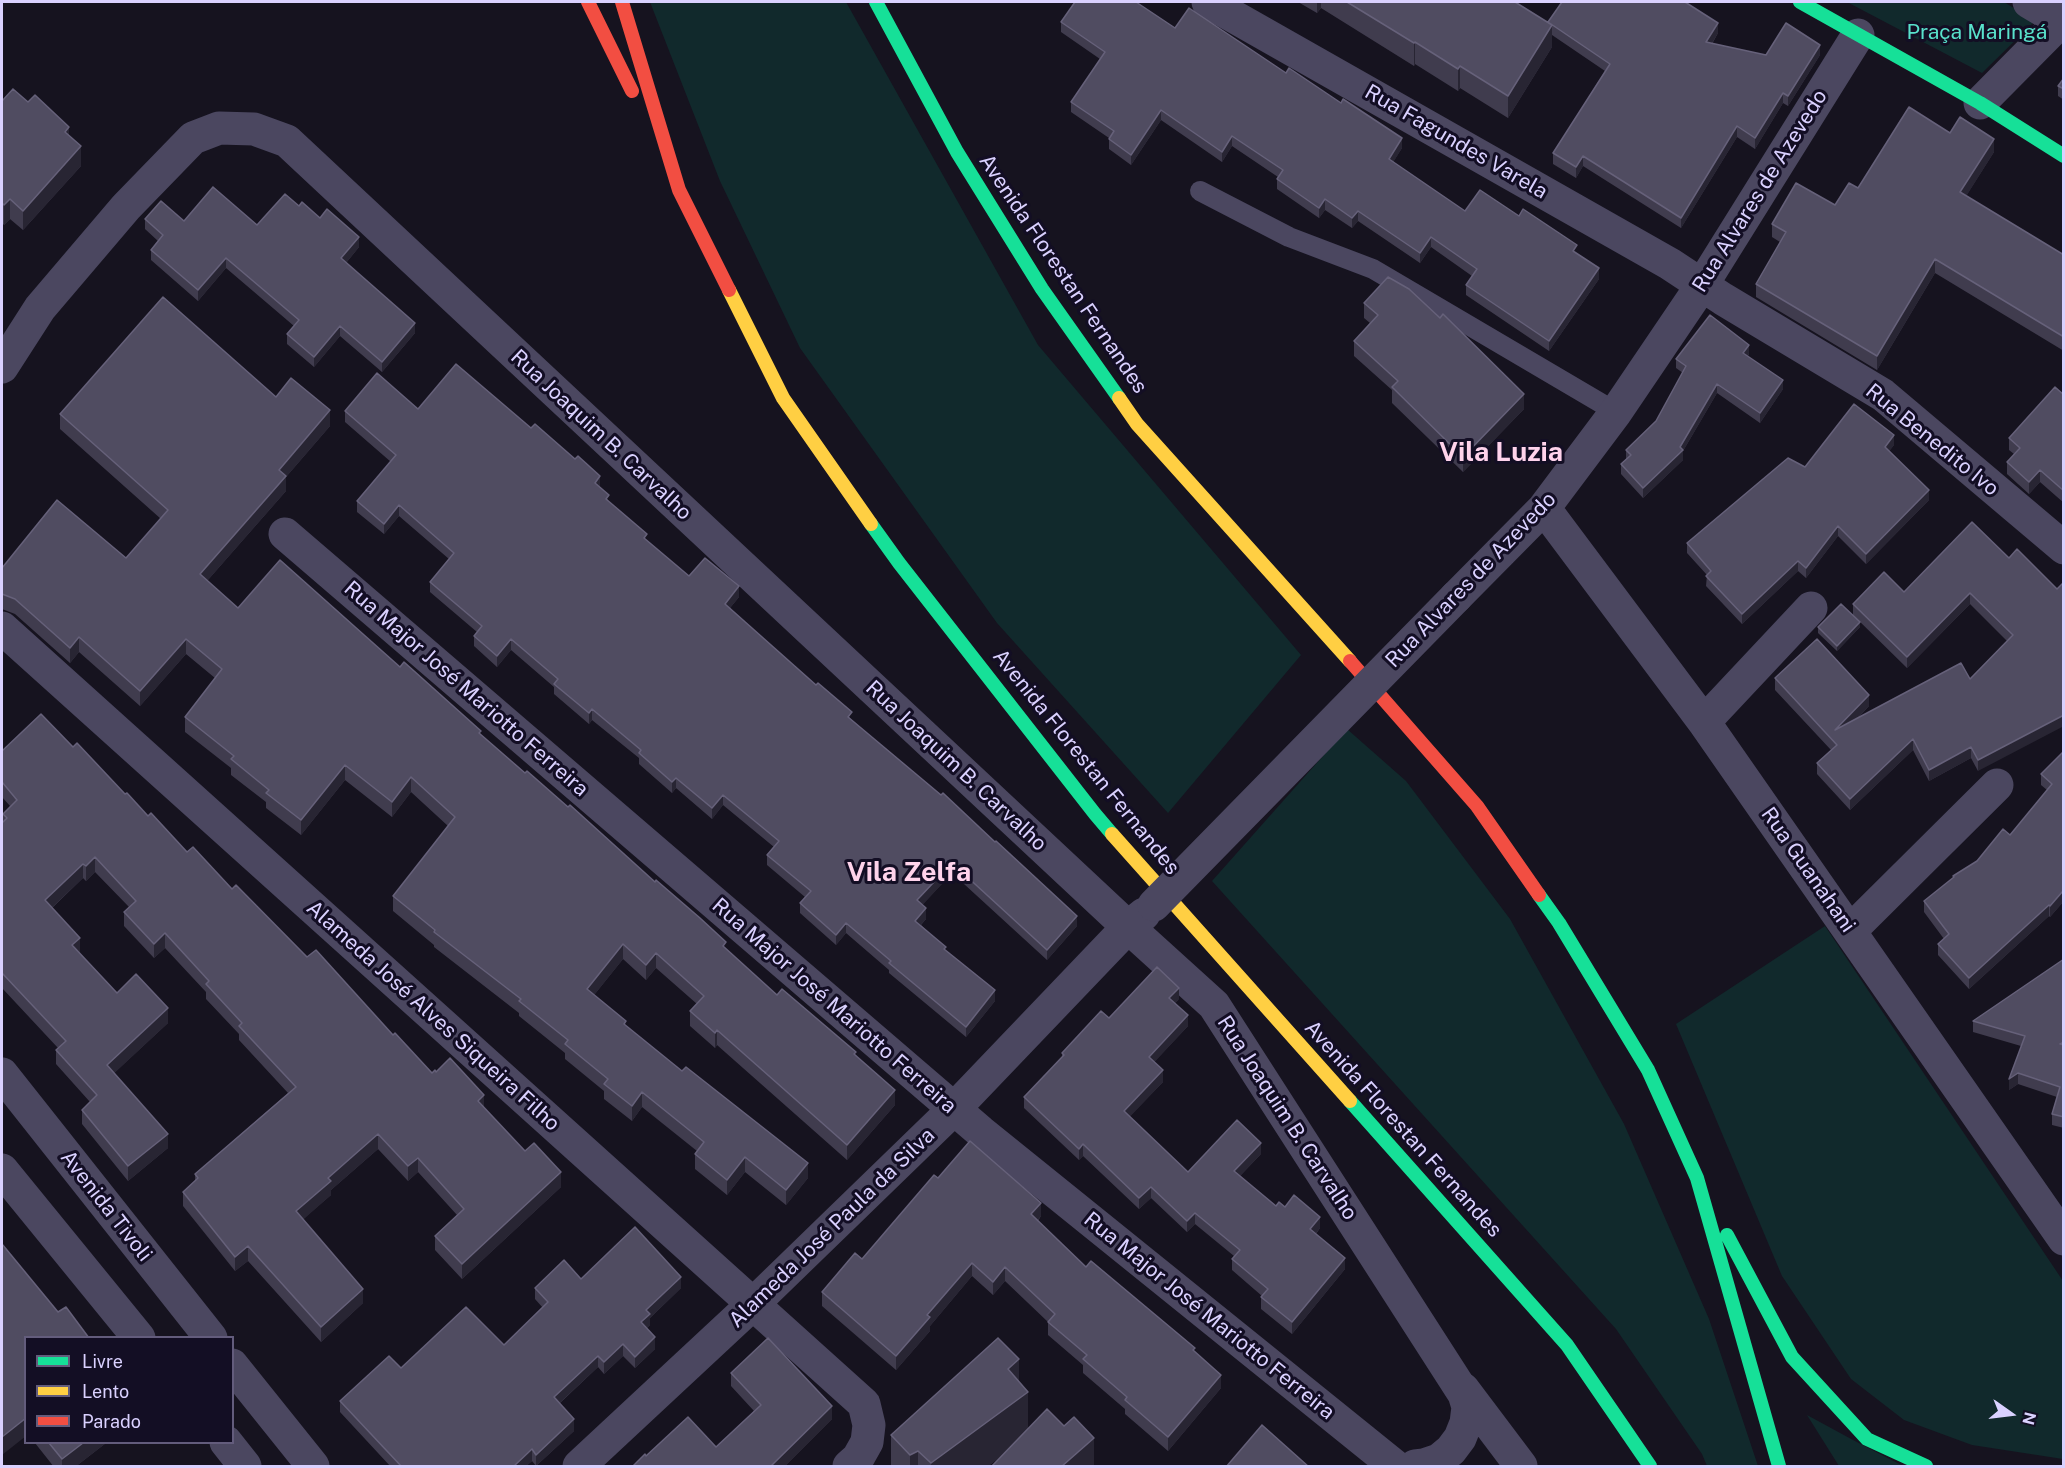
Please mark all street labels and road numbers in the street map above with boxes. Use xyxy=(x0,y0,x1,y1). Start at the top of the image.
street label: Rua Fagundes Varela xyxy=(1360,79,1552,205)
street label: Rua Alvares de Azevedo xyxy=(1687,85,1833,297)
street label: Avenida Florestan Fernandes xyxy=(973,150,1153,398)
street label: Rua Joaquim B. Carvalho xyxy=(505,344,697,526)
street label: Rua Benedito Ivo xyxy=(1860,379,2004,501)
street label: Rua Alvares de Azevedo xyxy=(1381,487,1561,673)
street label: Rua Major José Mariotto Ferreira xyxy=(339,576,593,802)
street label: Avenida Florestan Fernandes xyxy=(987,644,1185,880)
street label: Rua Joaquim B. Carvalho xyxy=(860,675,1052,857)
street label: Rua Guanahani xyxy=(1756,803,1860,937)
street label: Rua Major José Mariotto Ferreira xyxy=(707,893,961,1119)
street label: Alameda José Alves Siqueira Filho xyxy=(301,895,565,1137)
street label: Rua Joaquim B. Carvalho xyxy=(1212,1011,1362,1225)
street label: Avenida Florestan Fernandes xyxy=(1299,1015,1507,1243)
street label: Alameda José Paula da Silva xyxy=(724,1123,940,1333)
street label: Avenida Tivoli xyxy=(55,1146,157,1266)
street label: Rua Major José Mariotto Ferreira xyxy=(1079,1207,1339,1425)

